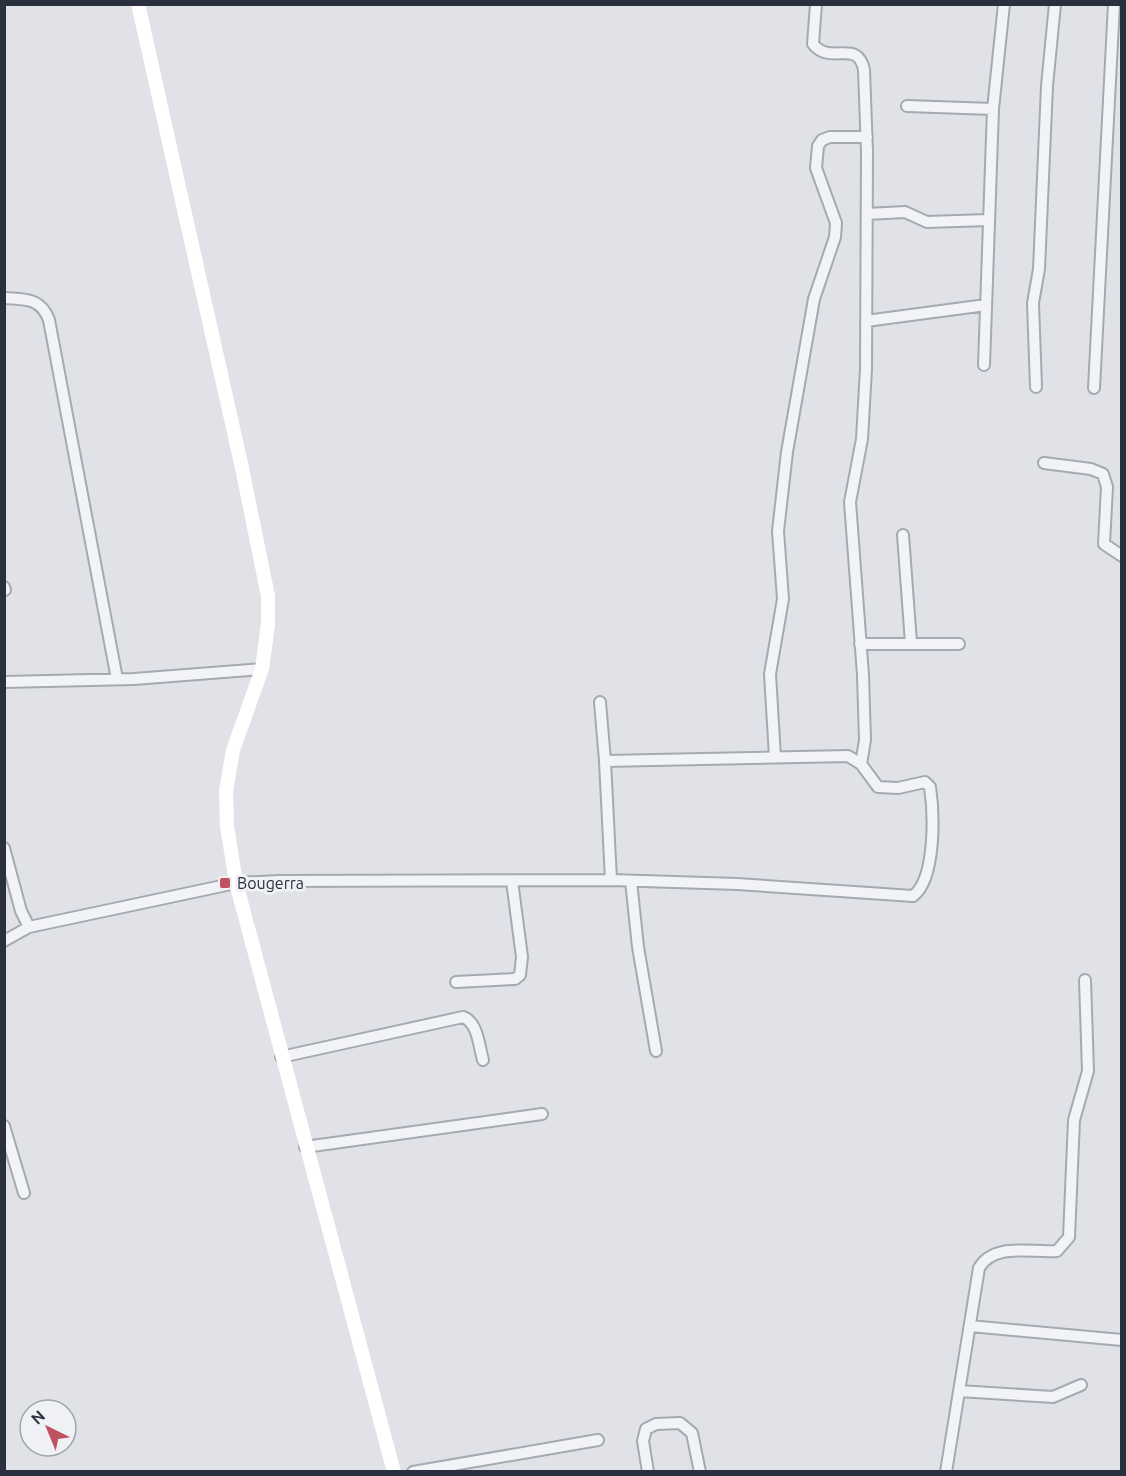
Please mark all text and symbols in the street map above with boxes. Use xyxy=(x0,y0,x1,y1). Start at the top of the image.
place label: Bougerra xyxy=(237,874,304,892)
marker: Bougerra xyxy=(218,876,232,890)
north arrow xyxy=(18,1398,78,1458)
text: N xyxy=(27,1406,48,1428)

